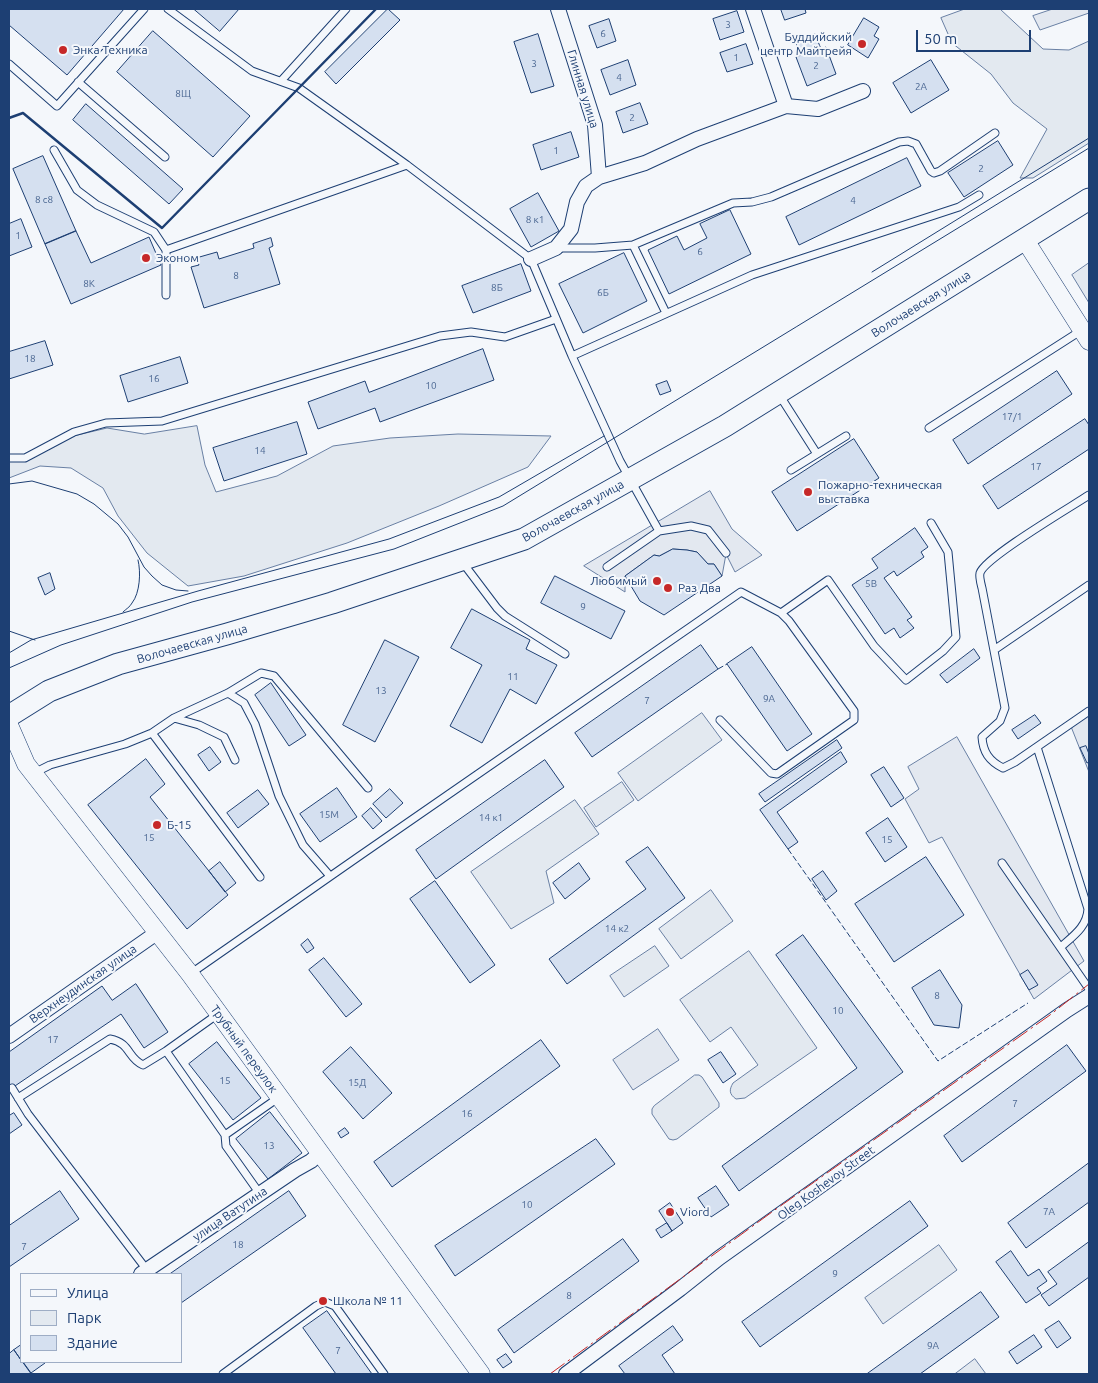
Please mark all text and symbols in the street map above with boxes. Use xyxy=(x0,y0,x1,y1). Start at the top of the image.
house number: 3 xyxy=(725,19,731,31)
scale bar xyxy=(918,20,1033,52)
house number: 6 xyxy=(600,28,606,40)
place label: Буддийский центр Майтрейя xyxy=(760,30,852,58)
text: 50 m xyxy=(924,30,957,47)
marker: Буддийский центр Майтрейя xyxy=(856,38,868,50)
place label: Энка Техника xyxy=(73,43,148,57)
marker: Энка Техника xyxy=(57,44,69,56)
street label: Глинная улица xyxy=(564,48,602,130)
house number: 1 xyxy=(733,52,739,64)
house number: 3 xyxy=(531,58,537,70)
house number: 2 xyxy=(813,60,819,72)
house number: 4 xyxy=(616,72,622,84)
house number: 2А xyxy=(915,81,927,93)
house number: 8Щ xyxy=(175,88,191,100)
house number: 2 xyxy=(629,112,635,124)
house number: 1 xyxy=(553,145,559,157)
house number: 2 xyxy=(978,163,984,175)
house number: 8 с8 xyxy=(35,194,53,206)
house number: 4 xyxy=(850,195,856,207)
house number: 8 к1 xyxy=(526,214,544,226)
house number: 1 xyxy=(15,230,21,242)
house number: 6 xyxy=(697,246,703,258)
place label: Эконом xyxy=(156,251,199,265)
marker: Эконом xyxy=(140,252,152,264)
street label: Волочаевская улица xyxy=(869,268,973,340)
house number: 8 xyxy=(233,270,239,282)
house number: 8К xyxy=(83,278,95,290)
house number: 8Б xyxy=(491,282,503,294)
house number: 6Б xyxy=(597,287,609,299)
house number: 18 xyxy=(24,353,36,365)
house number: 16 xyxy=(148,373,160,385)
house number: 10 xyxy=(425,380,437,392)
house number: 17/1 xyxy=(1002,411,1022,423)
house number: 14 xyxy=(254,445,266,457)
house number: 17 xyxy=(1030,461,1042,473)
street label: Волочаевская улица xyxy=(520,477,626,545)
place label: Пожарно-техническая выставка xyxy=(818,478,942,506)
marker: Пожарно-техническая выставка xyxy=(802,486,814,498)
place label: Любимый xyxy=(590,574,647,588)
marker: Любимый xyxy=(651,575,663,587)
house number: 5В xyxy=(865,578,877,590)
place label: Раз Два xyxy=(678,581,721,595)
marker: Раз Два xyxy=(662,582,674,594)
house number: 9 xyxy=(580,601,586,613)
street label: Волочаевская улица xyxy=(135,621,249,667)
house number: 11 xyxy=(507,671,519,683)
house number: 13 xyxy=(375,685,387,697)
house number: 9А xyxy=(763,693,775,705)
house number: 7 xyxy=(644,695,650,707)
house number: 15М xyxy=(319,809,339,821)
house number: 14 к1 xyxy=(479,812,503,824)
place label: Б-15 xyxy=(167,818,192,832)
marker: Б-15 xyxy=(151,819,163,831)
house number: 15 xyxy=(143,832,155,844)
house number: 15 xyxy=(881,834,893,846)
house number: 14 к2 xyxy=(605,923,629,935)
street label: Верхнеудинская улица xyxy=(27,942,139,1026)
house number: 8 xyxy=(934,990,940,1002)
street label: Трубный переулок xyxy=(207,1002,281,1096)
house number: 10 xyxy=(832,1005,844,1017)
house number: 17 xyxy=(47,1034,59,1046)
house number: 15 xyxy=(219,1075,231,1087)
house number: 15Д xyxy=(348,1077,366,1089)
house number: 7 xyxy=(1012,1098,1018,1110)
house number: 16 xyxy=(461,1108,473,1120)
house number: 13 xyxy=(263,1140,275,1152)
street label: Oleg Koshevoy Street xyxy=(775,1143,877,1223)
street label: улица Ватутина xyxy=(190,1184,270,1244)
house number: 10 xyxy=(521,1199,533,1211)
place label: Viord xyxy=(680,1205,709,1219)
marker: Viord xyxy=(664,1206,676,1218)
house number: 7А xyxy=(1043,1206,1055,1218)
house number: 18 xyxy=(232,1239,244,1251)
house number: 7 xyxy=(21,1241,27,1253)
house number: 9 xyxy=(832,1268,838,1280)
legend xyxy=(20,1273,182,1363)
text: Улица xyxy=(67,1284,109,1301)
house number: 8 xyxy=(566,1290,572,1302)
place label: Школа № 11 xyxy=(333,1294,403,1308)
marker: Школа № 11 xyxy=(317,1295,329,1307)
text: Парк xyxy=(67,1309,102,1326)
text: Здание xyxy=(67,1334,118,1351)
house number: 9А xyxy=(927,1340,939,1352)
house number: 7 xyxy=(335,1345,341,1357)

